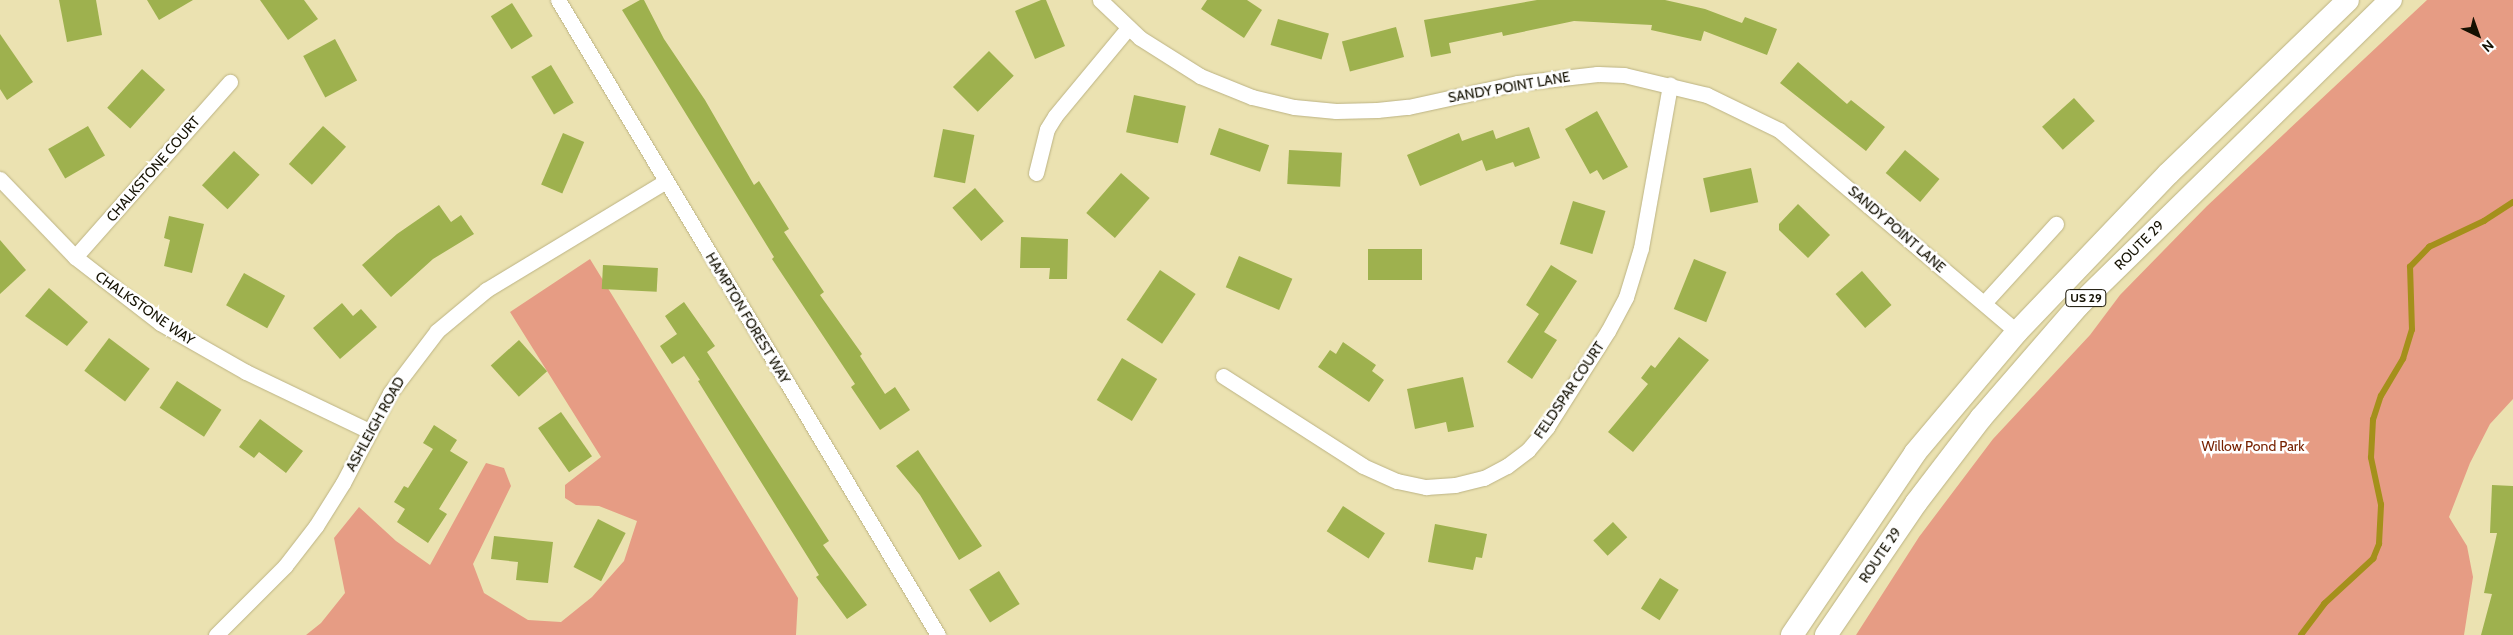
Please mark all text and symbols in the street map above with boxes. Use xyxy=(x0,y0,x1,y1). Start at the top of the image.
north arrow xyxy=(2453,10,2503,60)
text: N xyxy=(2478,36,2498,56)
street label: SANDY POINT LANE xyxy=(1447,68,1571,106)
street label: CHALKSTONE COURT xyxy=(103,113,203,225)
street label: SANDY POINT LANE xyxy=(1845,182,1949,276)
street label: ROUTE 29 xyxy=(2111,217,2167,273)
street label: HAMPTON FOREST WAY xyxy=(702,249,794,387)
street label: CHALKSTONE WAY xyxy=(92,268,198,348)
road number: US 29 xyxy=(2065,288,2107,308)
street label: FELDSPAR COURT xyxy=(1530,338,1608,442)
street label: ASHLEIGH ROAD xyxy=(342,374,408,474)
park label: Willow Pond Park xyxy=(2201,438,2305,454)
street label: ROUTE 29 xyxy=(1855,524,1905,586)

